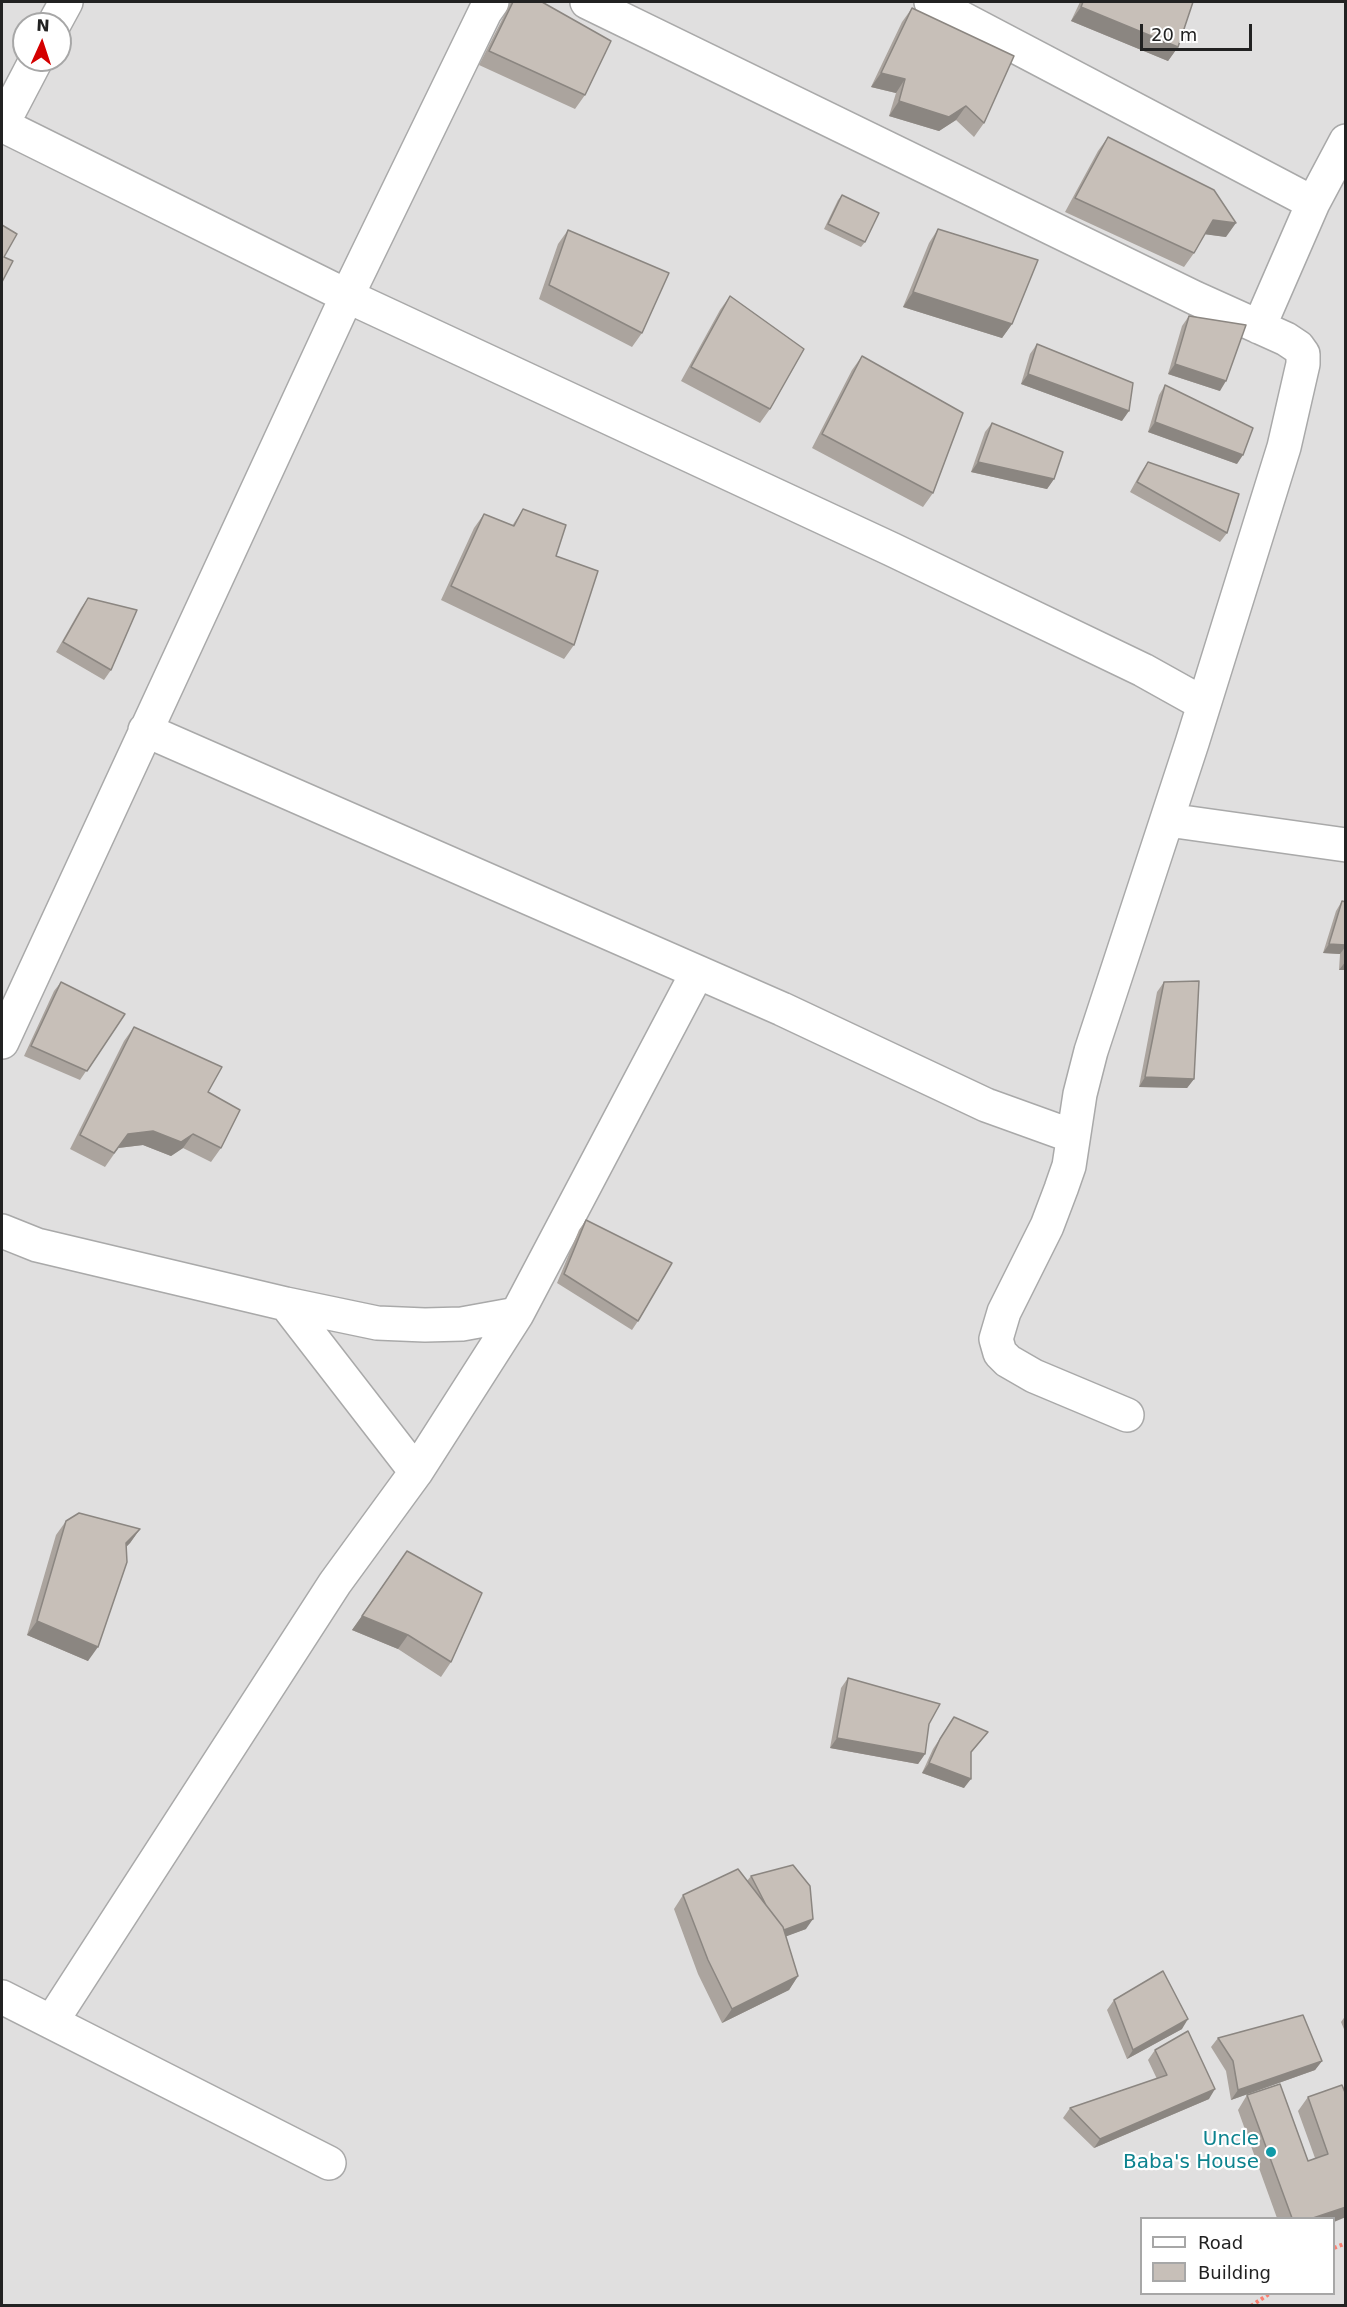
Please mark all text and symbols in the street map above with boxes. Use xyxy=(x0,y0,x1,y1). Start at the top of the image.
north arrow xyxy=(12,12,72,72)
scale bar xyxy=(1143,12,1256,50)
text: N xyxy=(36,16,50,35)
text: 20 m xyxy=(1151,24,1197,45)
place label: Uncle Baba's House xyxy=(1123,2128,1259,2175)
marker: Uncle Baba's House xyxy=(1264,2145,1278,2159)
legend xyxy=(1140,2217,1335,2295)
text: Road xyxy=(1198,2232,1243,2253)
text: Building xyxy=(1198,2262,1271,2283)

